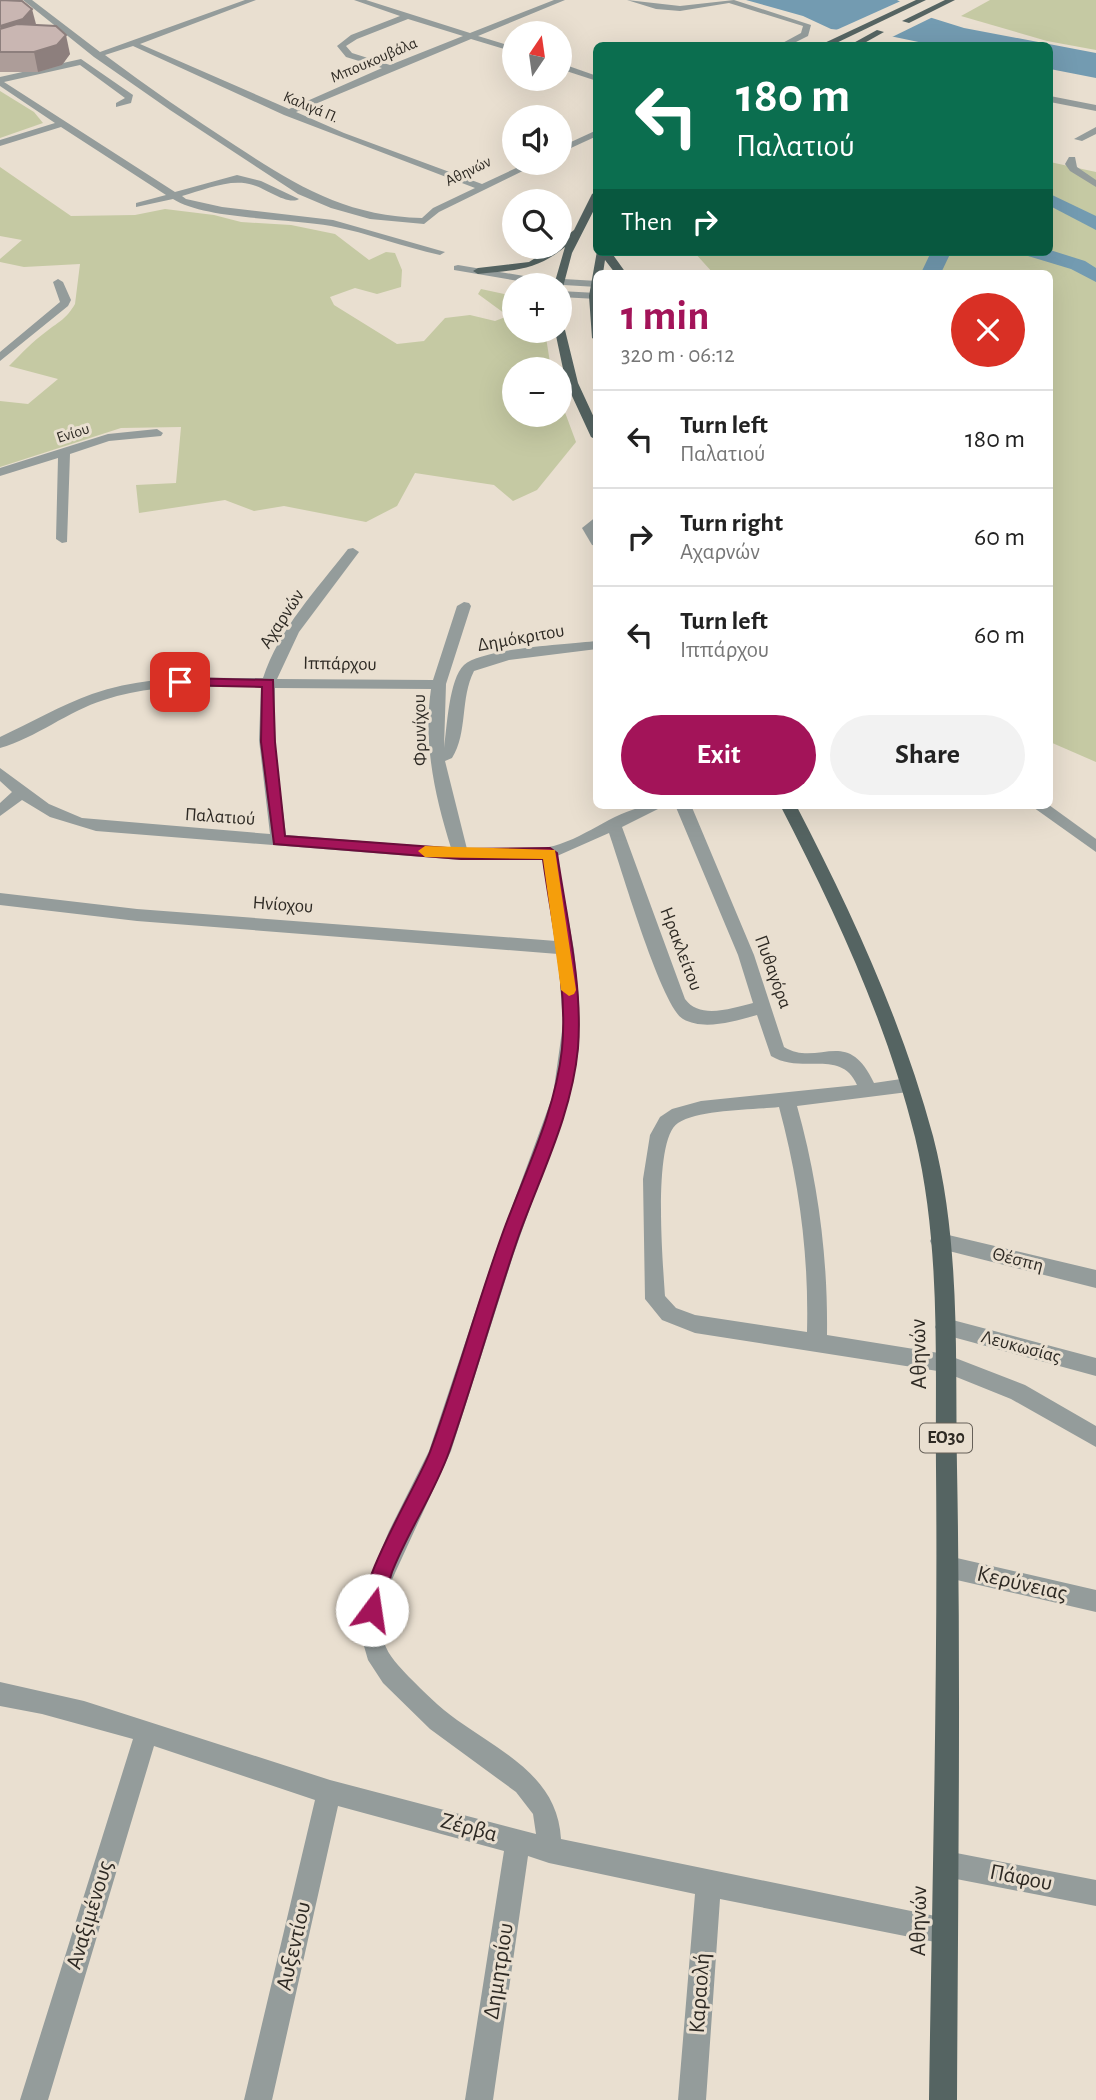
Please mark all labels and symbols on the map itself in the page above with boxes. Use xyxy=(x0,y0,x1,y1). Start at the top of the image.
north arrow xyxy=(502,21,572,91)
street label: Μπουκουβάλα xyxy=(328,35,420,85)
street label: Καλιγά Π. xyxy=(281,88,341,126)
street label: Αθηνών xyxy=(442,153,494,189)
street label: Ενίου xyxy=(55,420,91,446)
street label: Αχαρνών xyxy=(256,586,308,652)
street label: Δημόκριτου xyxy=(476,621,566,655)
pin xyxy=(150,652,210,712)
street label: Ιππάρχου xyxy=(303,654,377,674)
street label: Φρυνίχου xyxy=(410,694,430,766)
street label: Παλατιού xyxy=(184,805,256,829)
street label: Ηνίοχου xyxy=(252,893,314,917)
street label: Ηρακλείτου xyxy=(656,905,706,993)
street label: Πυθαγόρα xyxy=(751,933,795,1011)
street label: Θέσπη xyxy=(991,1245,1045,1275)
street label: Αθηνών xyxy=(907,1318,931,1389)
street label: Λευκωσίας xyxy=(979,1327,1063,1367)
road number: ΕΟ30 xyxy=(920,1423,972,1452)
street label: Κερύνειας xyxy=(975,1562,1069,1606)
position arrow xyxy=(335,1573,409,1647)
street label: Ζέρβα xyxy=(438,1809,500,1847)
street label: Αναξιμένους xyxy=(63,1858,117,1972)
street label: Πάφου xyxy=(988,1861,1054,1895)
street label: Αθηνών xyxy=(907,1885,931,1956)
street label: Αυξεντίου xyxy=(273,1899,315,1993)
street label: Δημητρίου xyxy=(480,1921,518,2021)
street label: Καραολή xyxy=(686,1952,714,2034)

